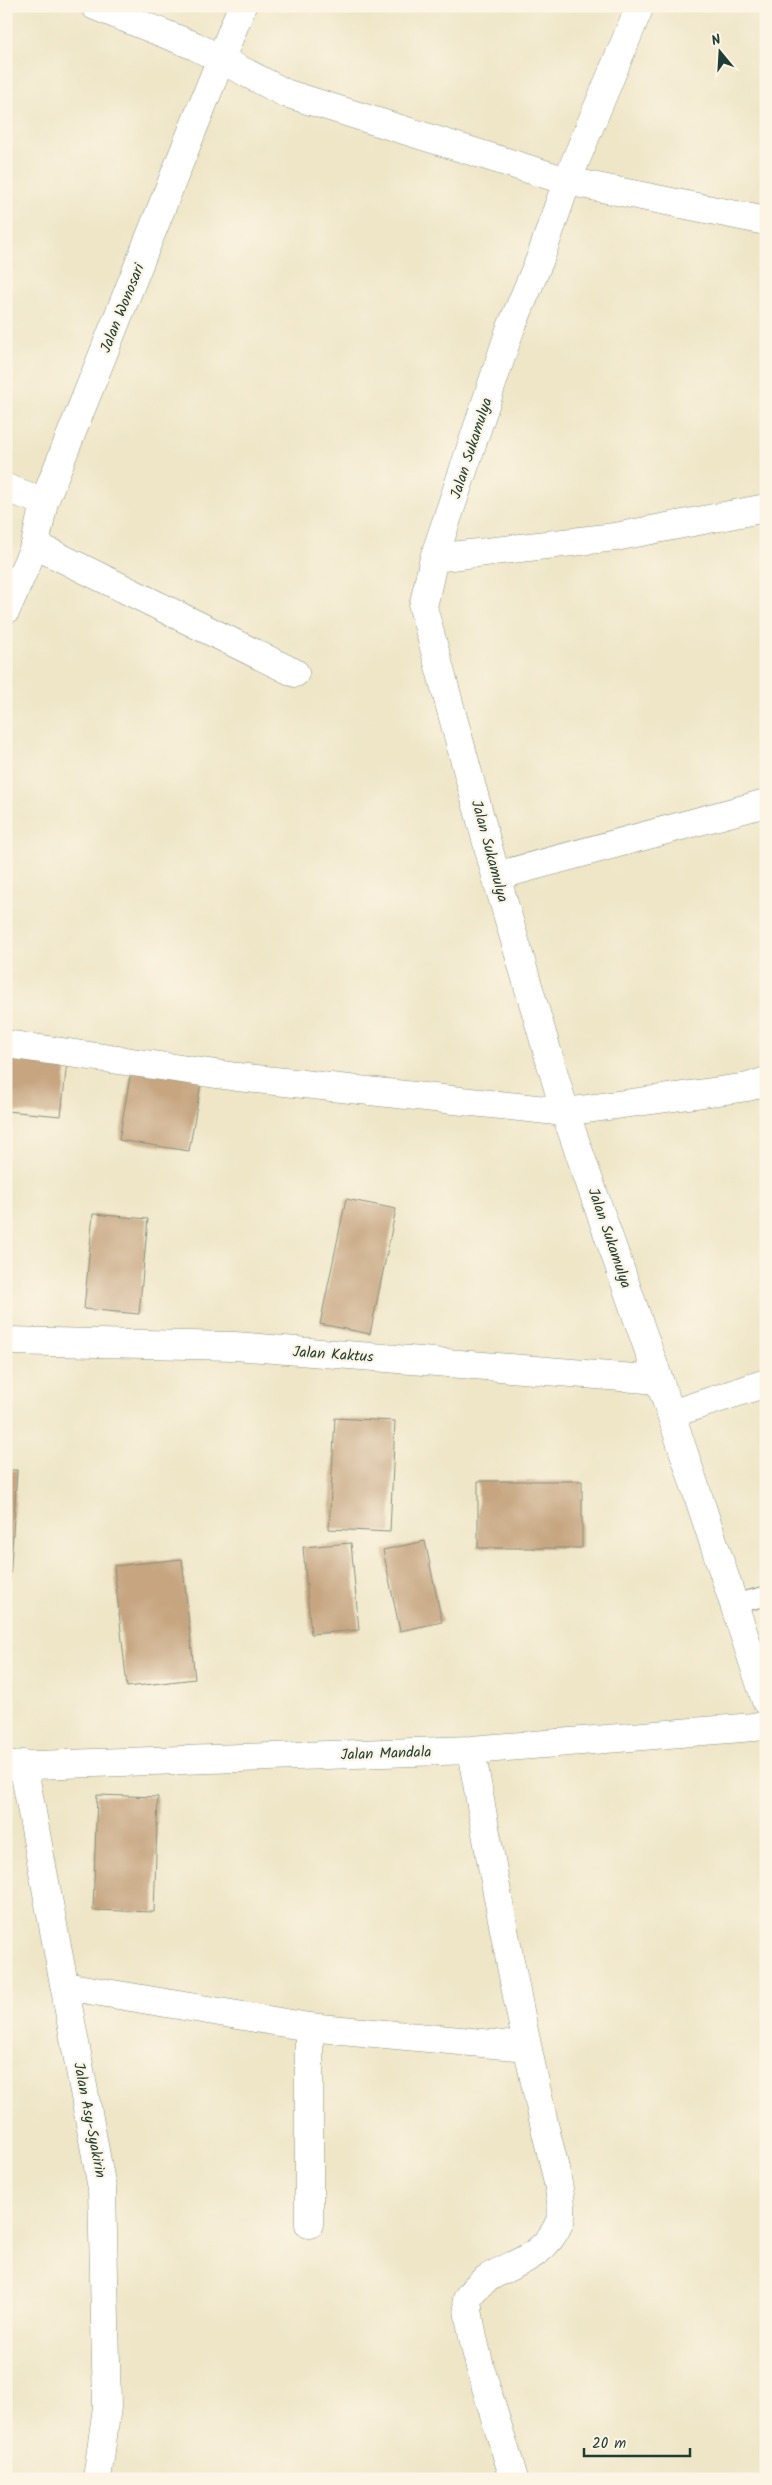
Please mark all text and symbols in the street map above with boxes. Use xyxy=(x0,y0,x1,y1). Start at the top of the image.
north arrow xyxy=(694,28,744,78)
text: N xyxy=(709,29,724,52)
street label: Jalan Wonosari xyxy=(94,259,152,356)
street label: Jalan Sukamulya xyxy=(444,395,500,502)
street label: Jalan Sukamulya xyxy=(464,797,514,905)
street label: Jalan Sukamulya xyxy=(581,1185,637,1292)
street label: Jalan Kaktus xyxy=(292,1340,375,1370)
street label: Jalan Mandala xyxy=(340,1740,432,1768)
street label: Jalan Asy-Syakirin xyxy=(66,2060,112,2180)
scale bar xyxy=(584,2425,691,2457)
text: 20 m xyxy=(592,2432,626,2456)

